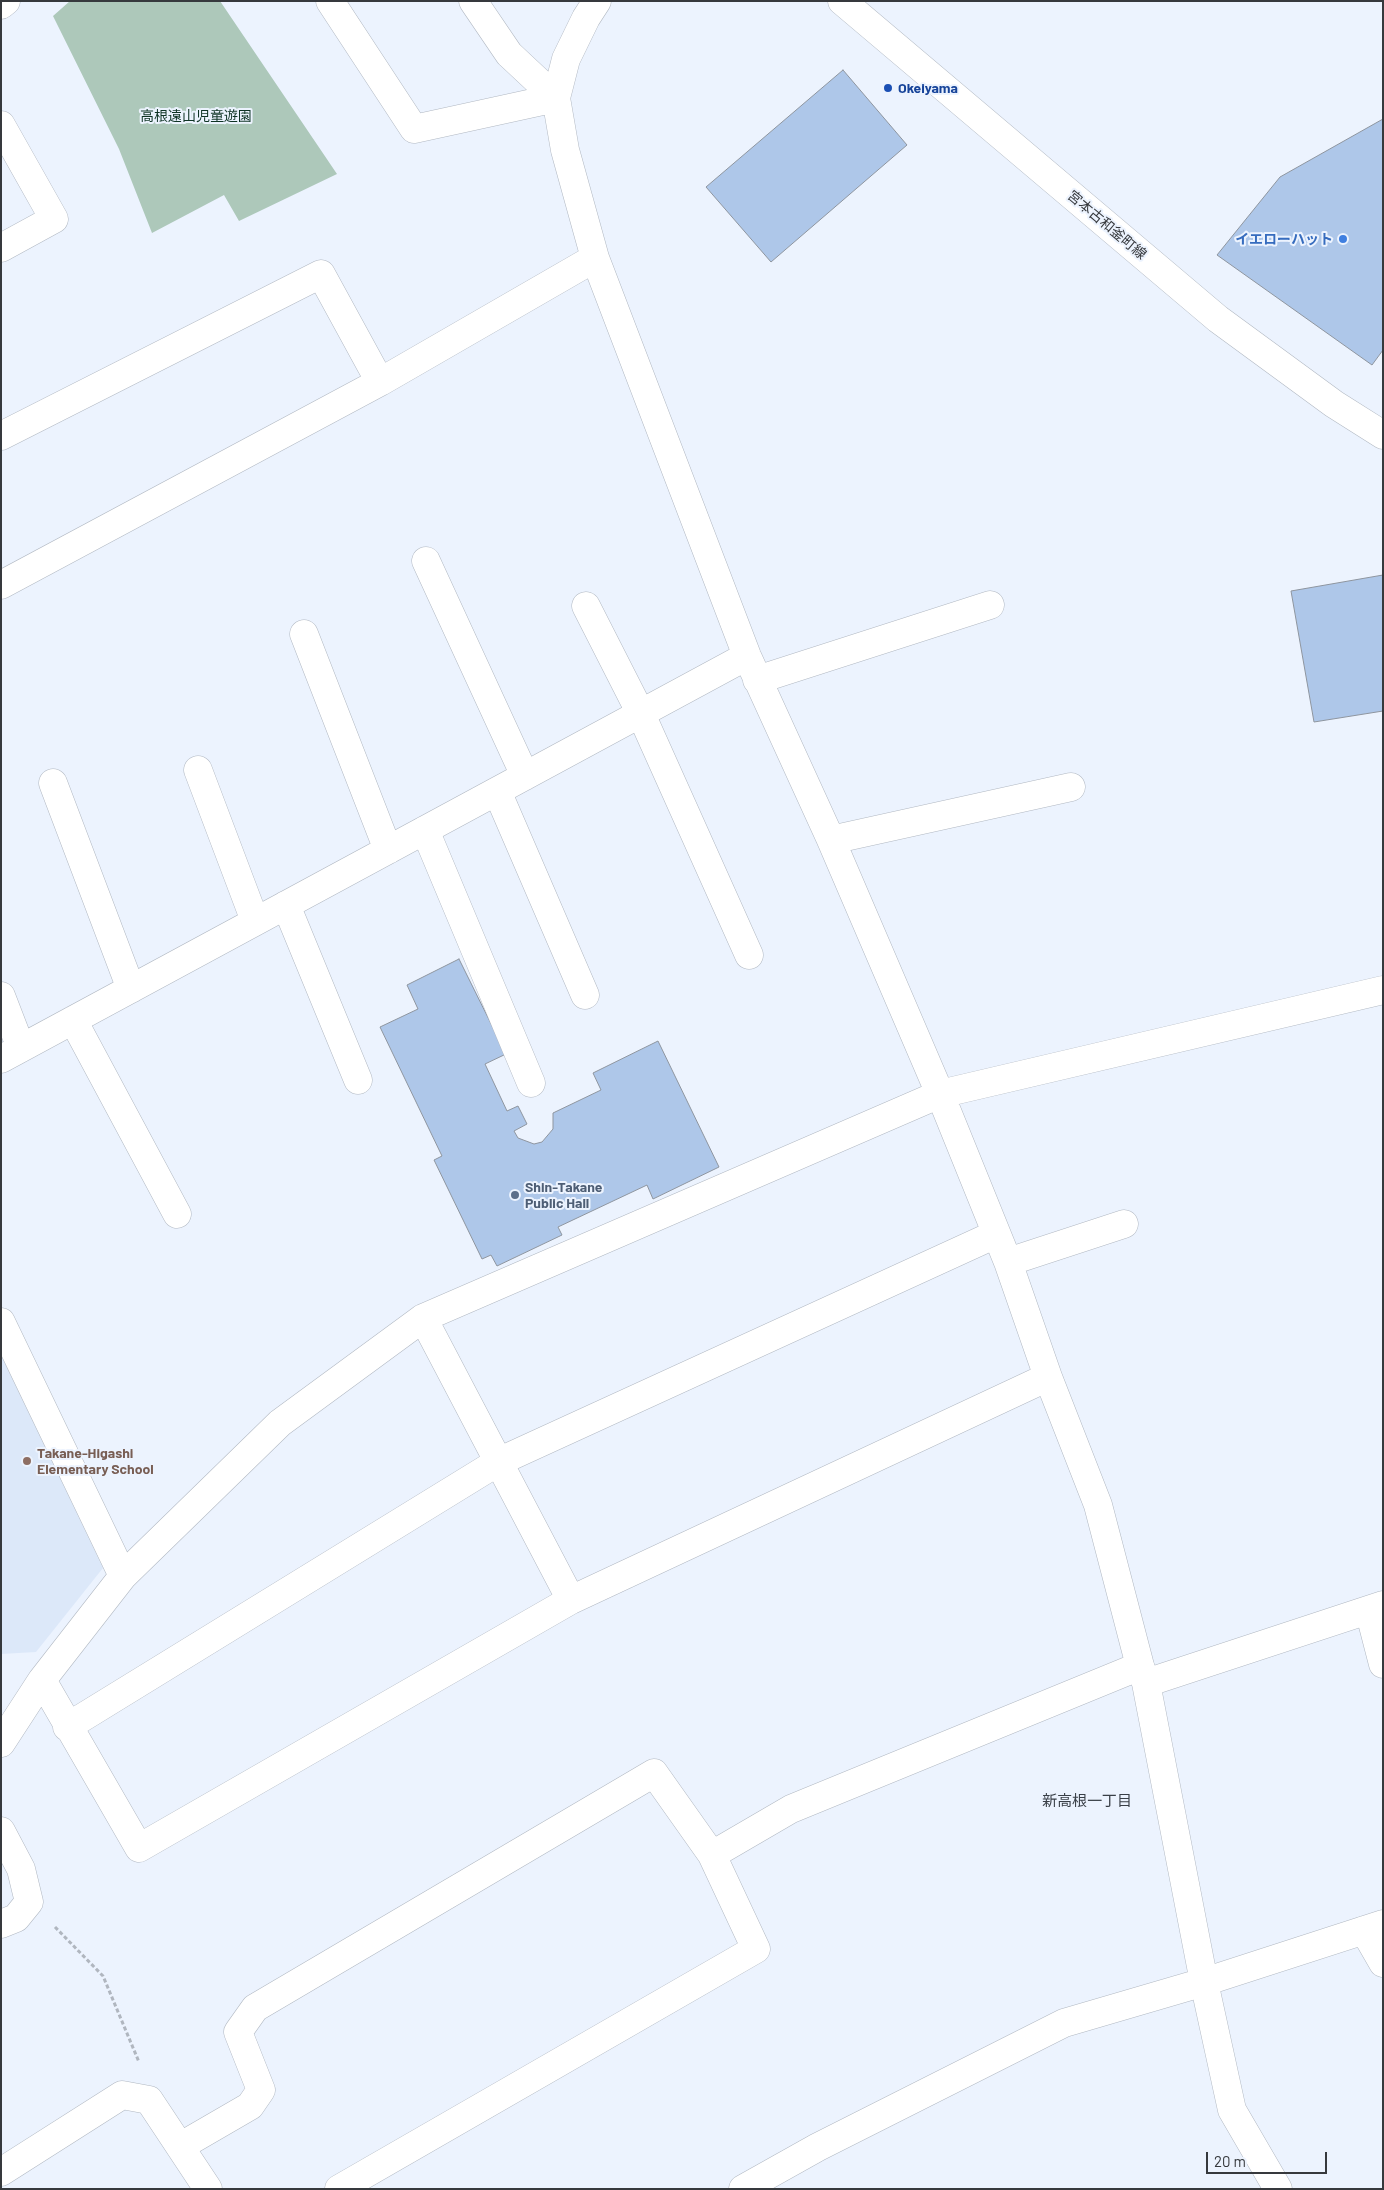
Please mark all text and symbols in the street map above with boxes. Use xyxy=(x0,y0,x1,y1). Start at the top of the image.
place label: Okeiyama xyxy=(898,80,958,96)
marker: Okeiyama xyxy=(882,82,894,94)
park label: 高根遠山児童遊園 xyxy=(140,108,252,124)
street label: 宮本古和釜町線 xyxy=(1064,187,1150,263)
place label: イエローハット xyxy=(1235,231,1333,247)
marker: イエローハット xyxy=(1337,233,1349,245)
place label: Shin-Takane Public Hall xyxy=(525,1179,602,1212)
marker: Shin-Takane Public Hall xyxy=(509,1189,521,1201)
place label: Takane-Higashi Elementary School xyxy=(37,1445,154,1478)
marker: Takane-Higashi Elementary School xyxy=(21,1455,33,1467)
district label: 新高根一丁目 xyxy=(1042,1792,1132,1810)
scale bar xyxy=(1209,2142,1330,2174)
text: 20 m xyxy=(1214,2152,1246,2170)

